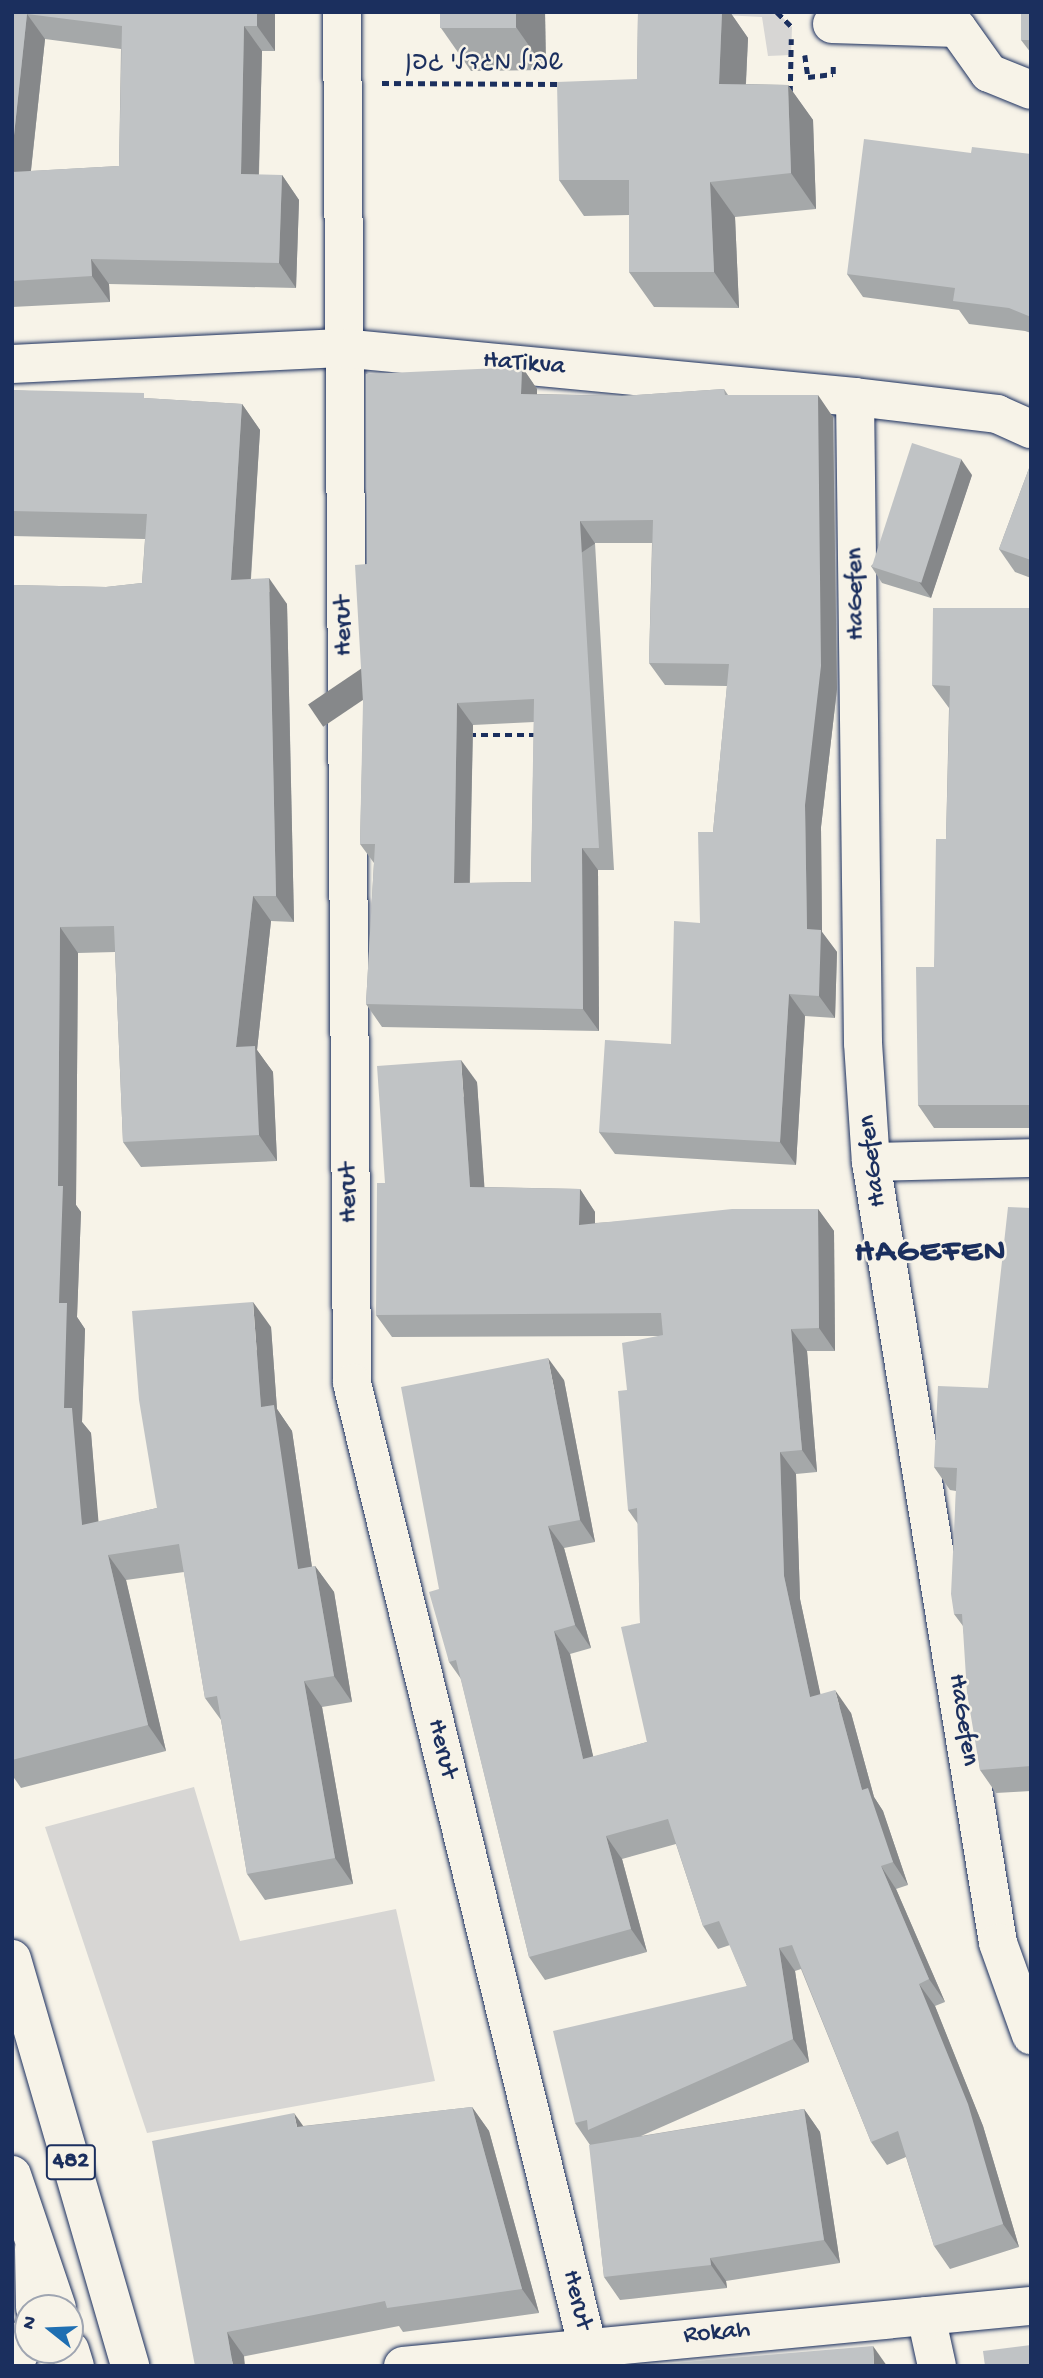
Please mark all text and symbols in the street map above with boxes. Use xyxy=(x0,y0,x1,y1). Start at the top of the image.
street label: שביל מגדלי גפן xyxy=(405,49,563,81)
street label: HaTikva xyxy=(482,346,566,384)
street label: HaGefen xyxy=(841,547,873,641)
street label: Herut xyxy=(329,596,361,656)
street label: HaGefen xyxy=(853,1113,895,1209)
street label: Herut xyxy=(334,1163,366,1223)
district label: HAGEFEN xyxy=(856,1234,1006,1274)
street label: HaGefen xyxy=(939,1672,985,1768)
street label: Herut xyxy=(419,1716,463,1782)
road number: 482 xyxy=(45,2141,97,2182)
street label: Herut xyxy=(554,2267,598,2333)
north arrow xyxy=(14,2294,84,2364)
text: N xyxy=(18,2314,43,2332)
street label: Rokah xyxy=(682,2316,752,2352)

